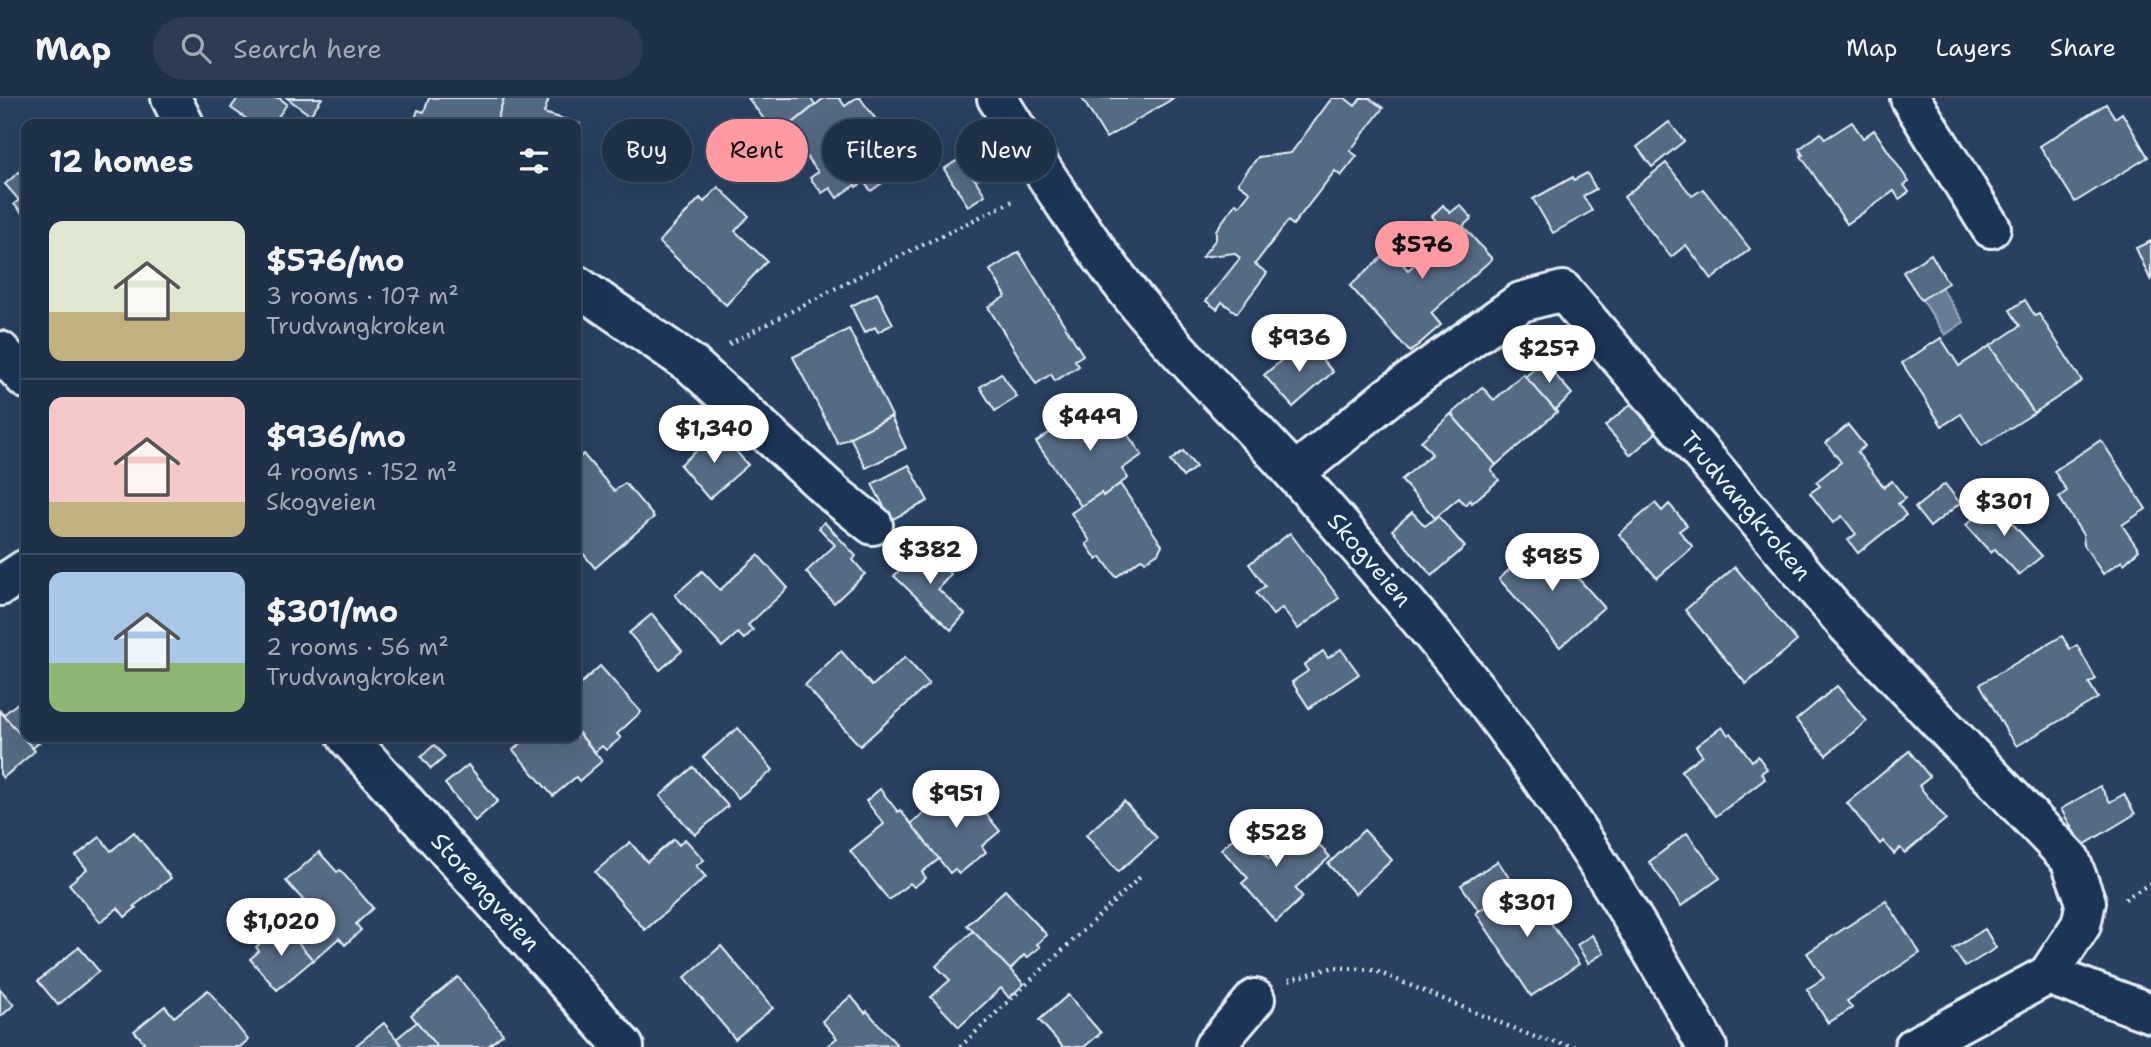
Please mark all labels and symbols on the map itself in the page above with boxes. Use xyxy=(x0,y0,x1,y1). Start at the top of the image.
pin: $576 xyxy=(1381,222,1463,281)
pin: $936 xyxy=(1258,314,1340,374)
pin: $257 xyxy=(1508,326,1590,385)
pin: $449 xyxy=(1049,394,1131,453)
pin: $1,340 xyxy=(657,406,771,465)
street label: Trudvangkroken xyxy=(1673,424,1819,588)
pin: $301 xyxy=(1963,478,2045,538)
street label: Skogveien xyxy=(1320,506,1419,614)
pin: $382 xyxy=(889,526,971,586)
pin: $985 xyxy=(1511,533,1593,593)
pin: $951 xyxy=(915,770,997,830)
pin: $528 xyxy=(1235,810,1317,869)
street label: Storengveien xyxy=(424,826,547,959)
pin: $301 xyxy=(1486,880,1568,939)
pin: $1,020 xyxy=(224,898,338,958)

